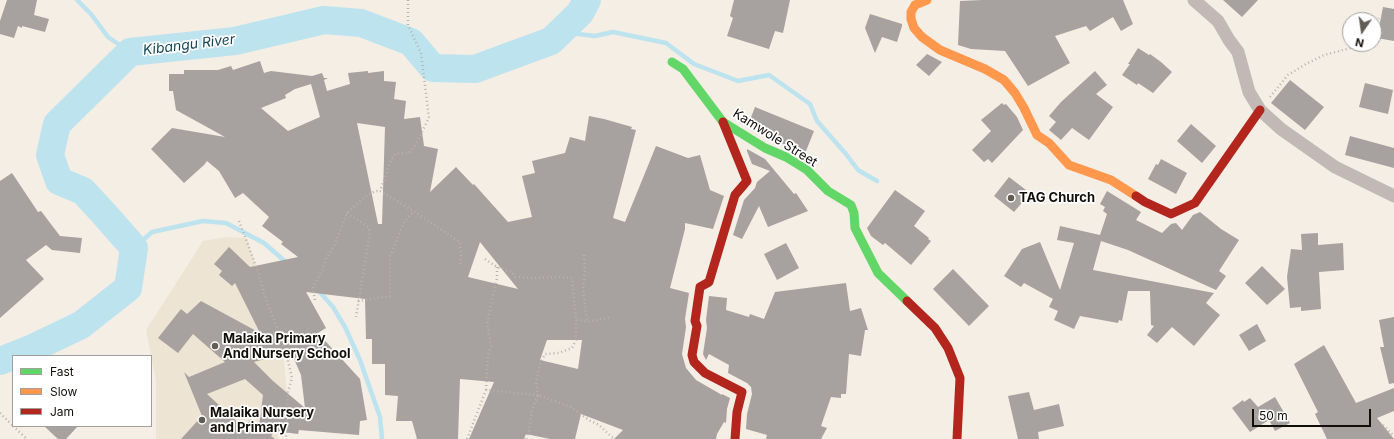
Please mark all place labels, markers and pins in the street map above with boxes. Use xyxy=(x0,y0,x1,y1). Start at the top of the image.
place label: TAG Church xyxy=(1019,190,1095,206)
marker: TAG Church xyxy=(1006,193,1016,203)
place label: Malaika Primary And Nursery School xyxy=(223,331,351,362)
marker: Malaika Primary And Nursery School xyxy=(210,341,220,351)
place label: Malaika Nursery and Primary xyxy=(210,405,314,436)
marker: Malaika Nursery and Primary xyxy=(197,415,207,425)

